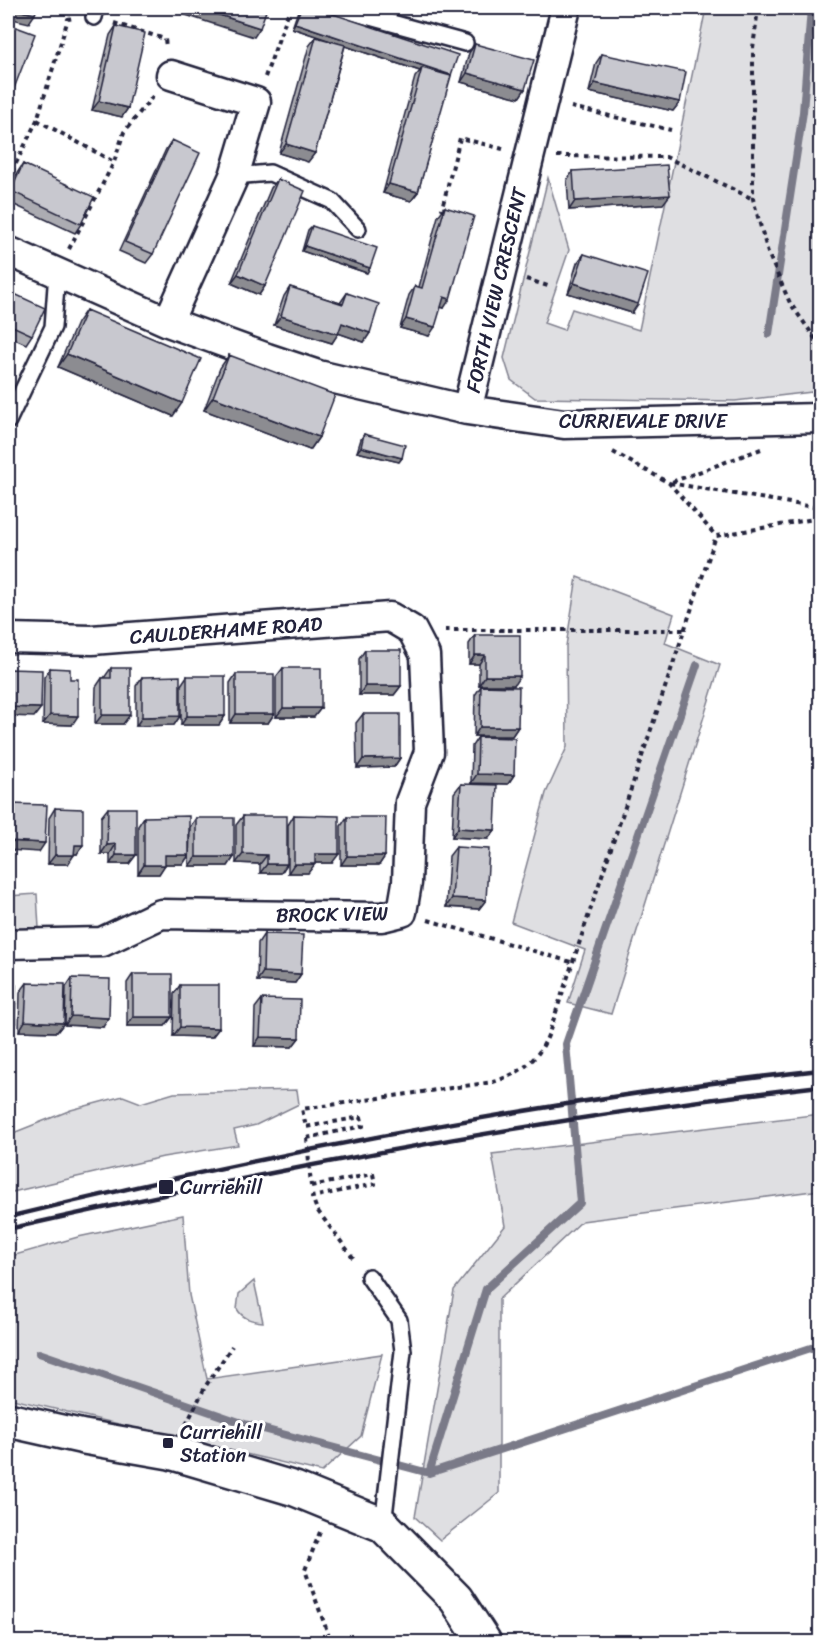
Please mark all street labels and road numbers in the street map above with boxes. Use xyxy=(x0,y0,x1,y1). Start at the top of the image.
street label: FORTH VIEW CRESCENT xyxy=(456,183,537,396)
street label: CURRIEVALE DRIVE xyxy=(559,404,729,439)
street label: CAULDERHAME ROAD xyxy=(129,606,324,655)
street label: BROCK VIEW xyxy=(276,896,388,933)

